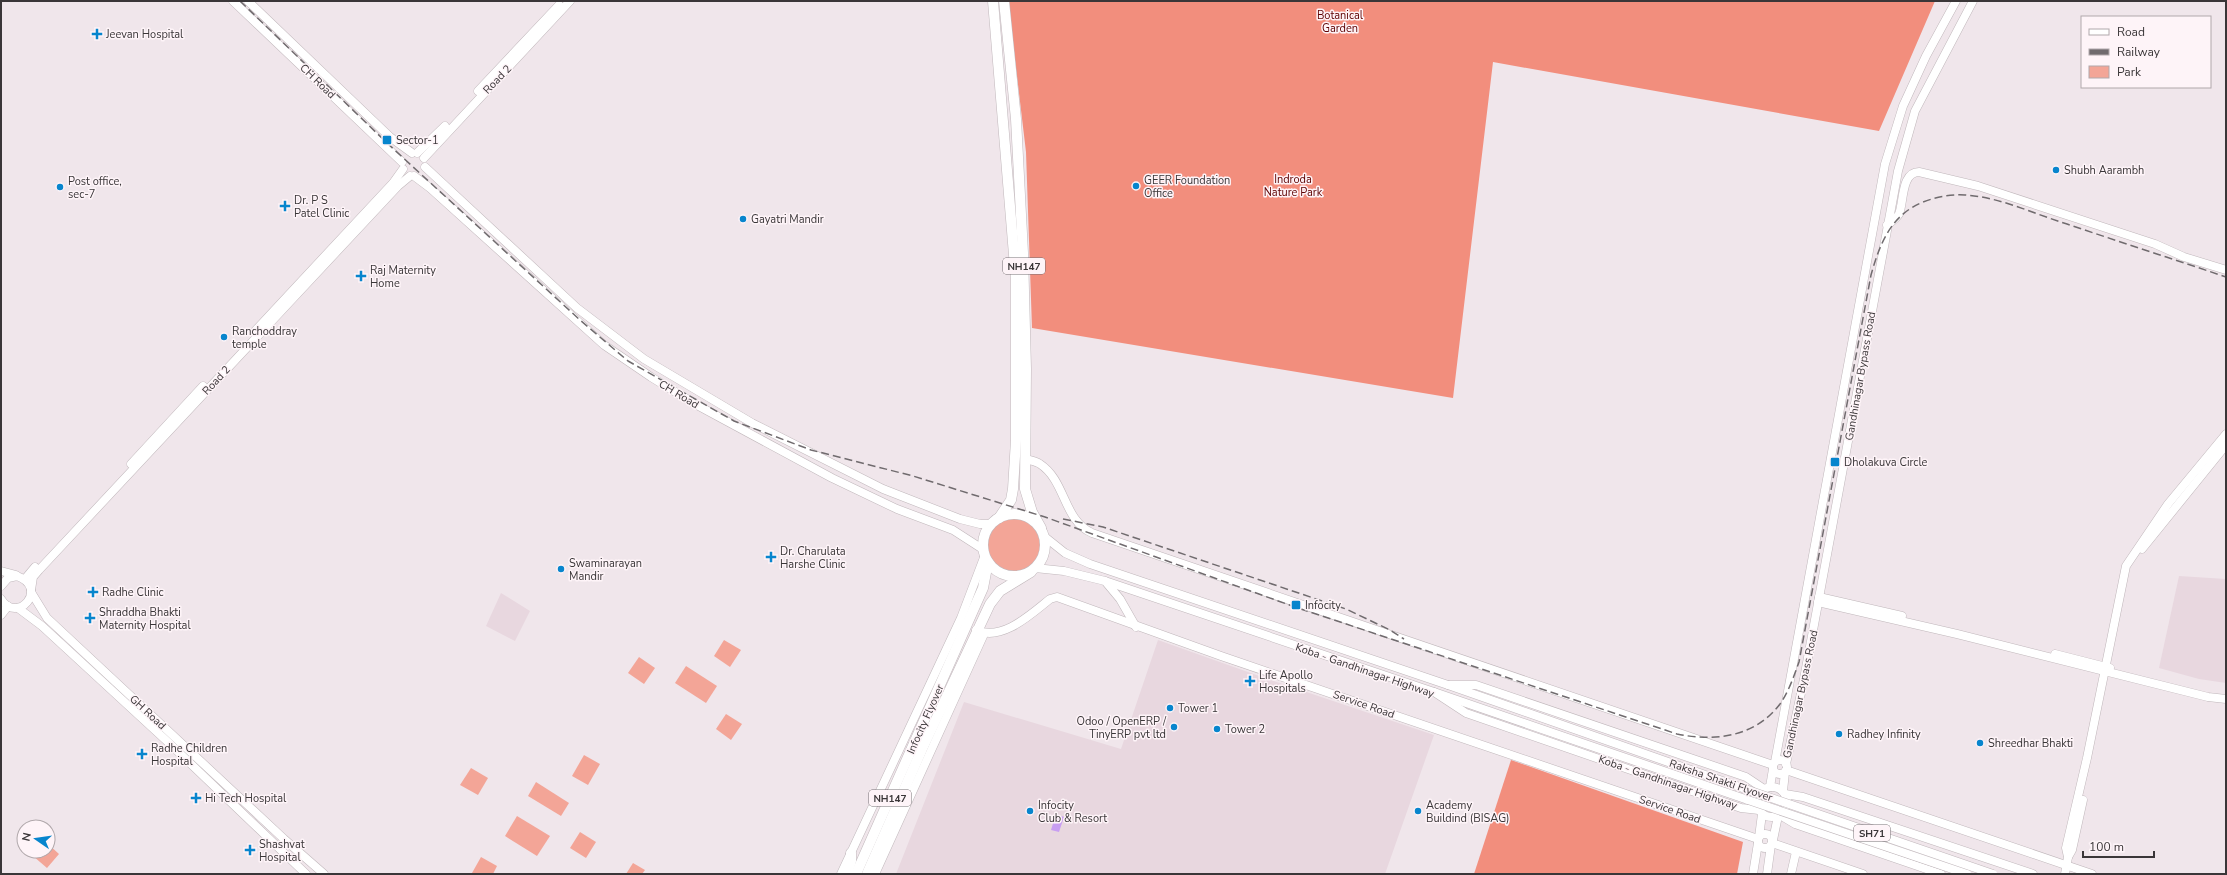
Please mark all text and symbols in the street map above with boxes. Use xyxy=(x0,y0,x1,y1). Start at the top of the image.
park label: Botanical Garden xyxy=(1317,8,1364,36)
legend xyxy=(2081,16,2211,88)
text: Road xyxy=(2117,24,2145,40)
place label: Jeevan Hospital xyxy=(105,27,184,42)
marker: Jeevan Hospital xyxy=(91,28,103,40)
text: Railway xyxy=(2117,44,2161,60)
street label: CH Road xyxy=(297,61,339,102)
street label: Road 2 xyxy=(480,62,515,97)
text: Park xyxy=(2117,64,2142,80)
place label: Sector-1 xyxy=(396,133,439,148)
marker: Sector-1 xyxy=(381,134,393,146)
place label: Shubh Aarambh xyxy=(2064,163,2144,178)
marker: Shubh Aarambh xyxy=(2051,165,2061,175)
park label: Indroda Nature Park xyxy=(1264,172,1323,200)
place label: GEER Foundation Office xyxy=(1144,173,1230,201)
place label: Post office, sec-7 xyxy=(68,174,122,202)
marker: GEER Foundation Office xyxy=(1131,181,1141,191)
marker: Post office, sec-7 xyxy=(55,182,65,192)
place label: Dr. P S Patel Clinic xyxy=(294,193,349,221)
marker: Dr. P S Patel Clinic xyxy=(279,200,291,212)
place label: Gayatri Mandir xyxy=(751,212,824,227)
marker: Gayatri Mandir xyxy=(738,214,748,224)
road number: NH147 xyxy=(1003,258,1045,274)
place label: Raj Maternity Home xyxy=(370,263,436,291)
marker: Raj Maternity Home xyxy=(355,270,367,282)
street label: Gandhinagar Bypass Road xyxy=(1842,310,1879,442)
place label: Ranchoddray temple xyxy=(232,324,297,352)
marker: Ranchoddray temple xyxy=(219,332,229,342)
street label: Road 2 xyxy=(199,362,234,398)
street label: CH Road xyxy=(656,377,702,412)
place label: Dholakuva Circle xyxy=(1844,455,1928,470)
marker: Dholakuva Circle xyxy=(1829,456,1841,468)
place label: Dr. Charulata Harshe Clinic xyxy=(780,544,846,572)
marker: Dr. Charulata Harshe Clinic xyxy=(765,551,777,563)
place label: Swaminarayan Mandir xyxy=(569,556,642,584)
marker: Swaminarayan Mandir xyxy=(556,564,566,574)
place label: Radhe Clinic xyxy=(102,585,164,600)
marker: Radhe Clinic xyxy=(87,586,99,598)
place label: Infocity xyxy=(1305,598,1341,613)
marker: Infocity xyxy=(1290,599,1302,611)
place label: Shraddha Bhakti Maternity Hospital xyxy=(99,605,191,633)
marker: Shraddha Bhakti Maternity Hospital xyxy=(84,612,96,624)
street label: Gandhinagar Bypass Road xyxy=(1780,629,1821,760)
street label: Koba - Gandhinagar Highway xyxy=(1293,640,1437,701)
place label: Life Apollo Hospitals xyxy=(1259,668,1313,696)
marker: Life Apollo Hospitals xyxy=(1244,675,1256,687)
street label: Infocity Flyover xyxy=(903,682,948,756)
street label: Service Road xyxy=(1331,687,1397,722)
street label: GH Road xyxy=(126,692,169,733)
place label: Tower 1 xyxy=(1178,701,1218,716)
marker: Tower 1 xyxy=(1165,703,1175,713)
place label: Odoo / OpenERP / TinyERP pvt ltd xyxy=(1077,714,1167,742)
marker: Odoo / OpenERP / TinyERP pvt ltd xyxy=(1169,722,1179,732)
place label: Tower 2 xyxy=(1225,722,1265,737)
marker: Tower 2 xyxy=(1212,724,1222,734)
place label: Radhey Infinity xyxy=(1847,727,1921,742)
marker: Radhey Infinity xyxy=(1834,729,1844,739)
place label: Shreedhar Bhakti xyxy=(1988,736,2073,751)
marker: Shreedhar Bhakti xyxy=(1975,738,1985,748)
place label: Radhe Children Hospital xyxy=(151,741,227,769)
marker: Radhe Children Hospital xyxy=(136,748,148,760)
street label: Koba - Gandhinagar Highway xyxy=(1596,752,1740,813)
street label: Raksha Shakti Flyover xyxy=(1667,756,1775,805)
road number: NH147 xyxy=(869,790,911,806)
place label: Hi Tech Hospital xyxy=(205,791,287,806)
marker: Hi Tech Hospital xyxy=(190,792,202,804)
street label: Service Road xyxy=(1637,792,1703,827)
place label: Infocity Club & Resort xyxy=(1038,798,1107,826)
place label: Academy Buildind (BISAG) xyxy=(1426,798,1510,826)
marker: Infocity Club & Resort xyxy=(1025,806,1035,816)
marker: Academy Buildind (BISAG) xyxy=(1413,806,1423,816)
north arrow xyxy=(16,819,56,859)
road number: SH71 xyxy=(1854,825,1890,841)
text: N xyxy=(19,831,35,843)
scale bar xyxy=(2083,833,2154,859)
place label: Shashvat Hospital xyxy=(259,837,305,865)
text: 100 m xyxy=(2089,839,2124,855)
marker: Shashvat Hospital xyxy=(244,844,256,856)

